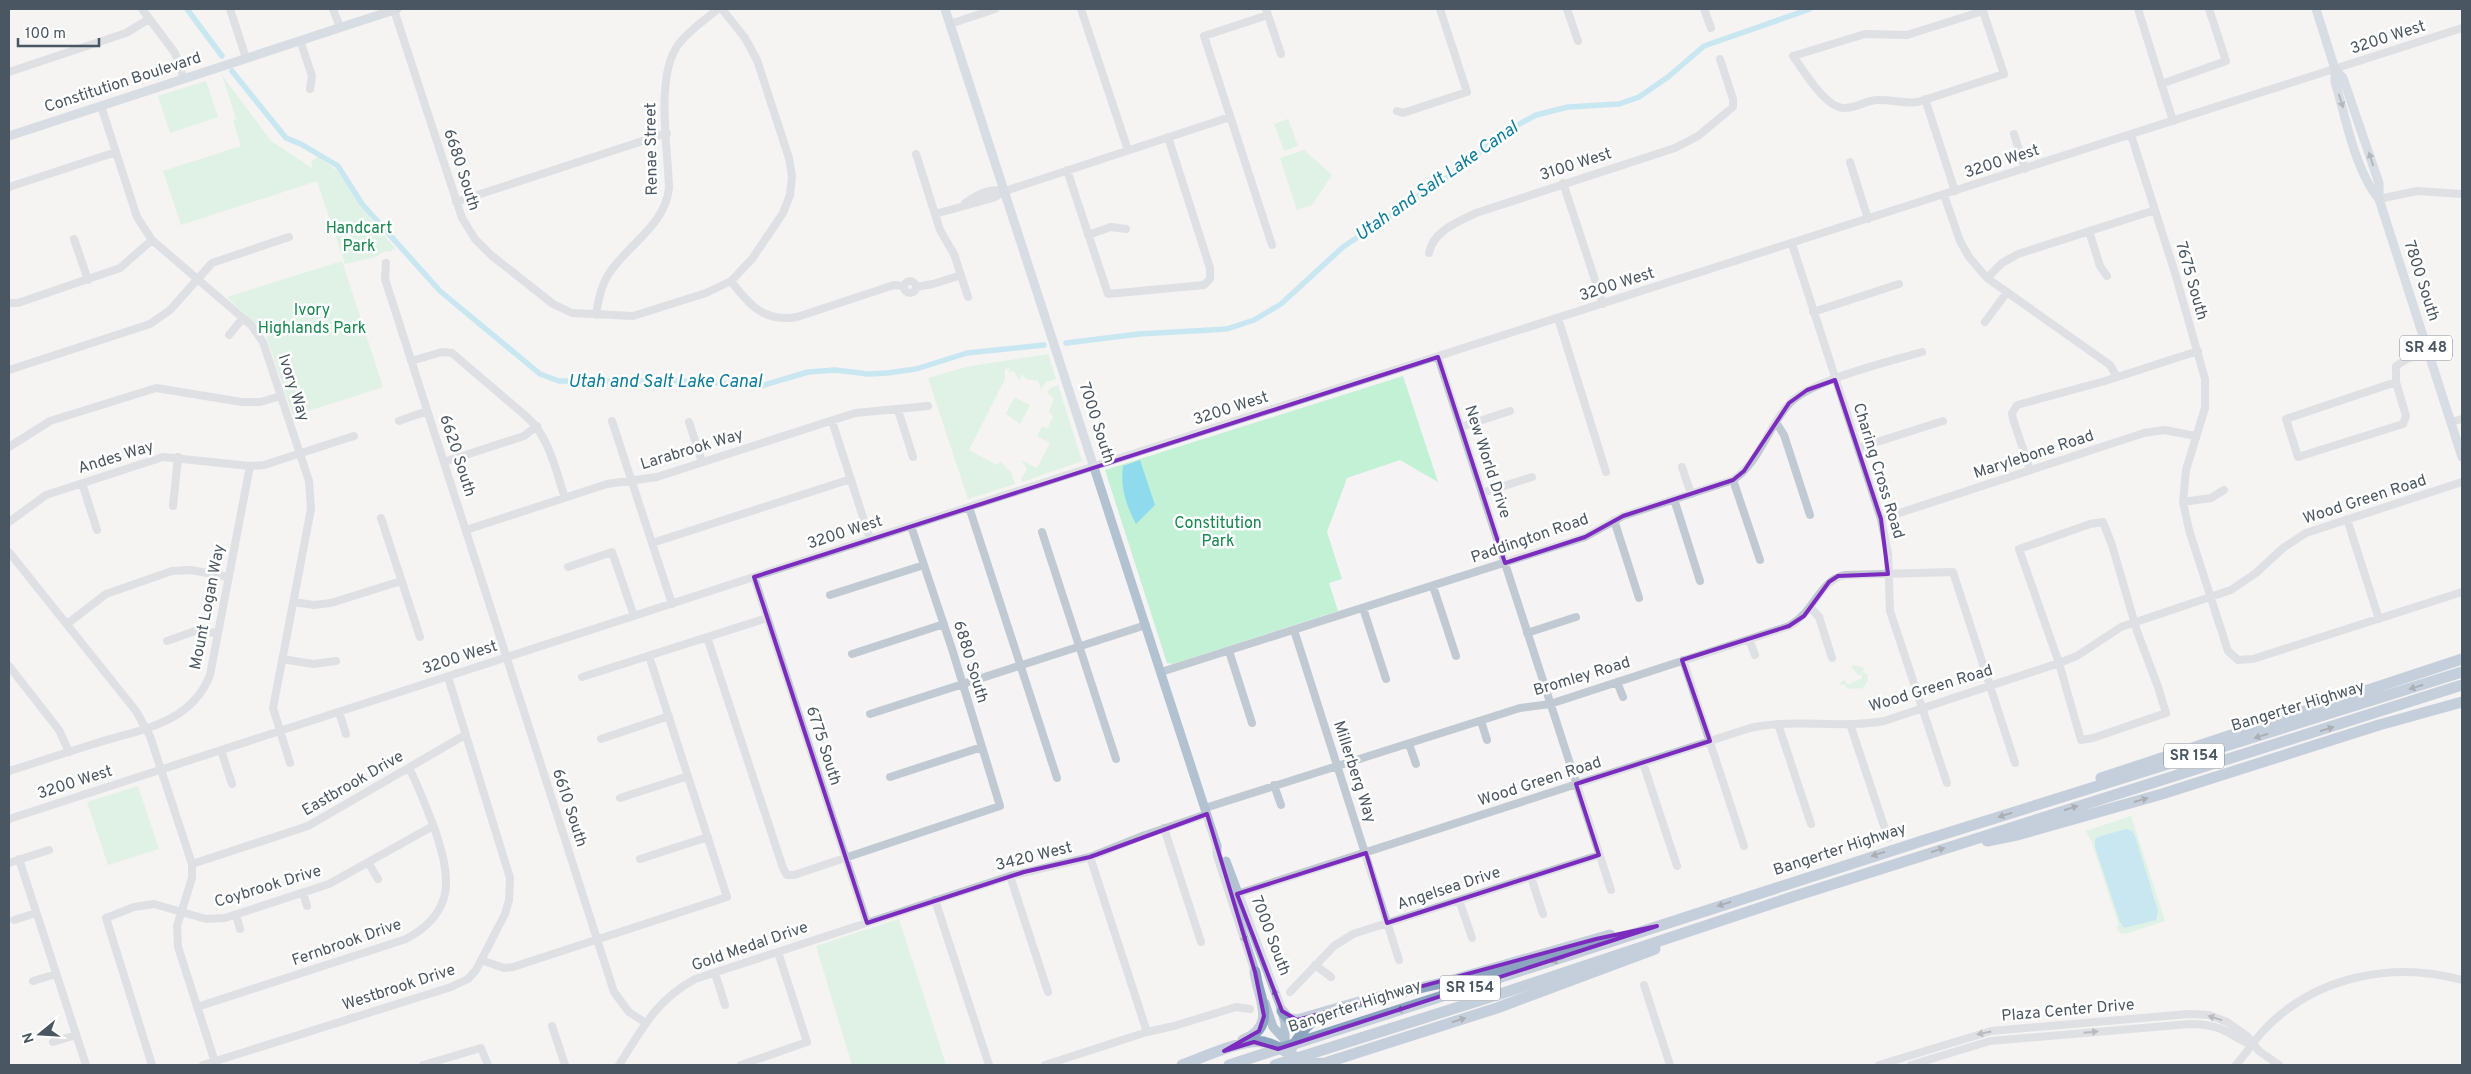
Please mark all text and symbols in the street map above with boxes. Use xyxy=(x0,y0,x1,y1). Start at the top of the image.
scale bar xyxy=(18,15,99,47)
street label: 3200 West xyxy=(2348,16,2428,60)
text: 100 m xyxy=(25,25,66,44)
street label: Constitution Boulevard xyxy=(42,48,204,118)
one-way arrow xyxy=(2338,93,2345,108)
street label: Renae Street xyxy=(641,102,663,196)
water label: Utah and Salt Lake Canal xyxy=(1351,116,1524,247)
street label: 6680 South xyxy=(438,127,484,213)
street label: 3200 West xyxy=(1962,140,2042,184)
street label: 3100 West xyxy=(1538,144,1614,186)
one-way arrow xyxy=(2367,151,2374,166)
park label: Handcart Park xyxy=(326,219,392,257)
street label: 7800 South xyxy=(2399,238,2443,324)
street label: 7675 South xyxy=(2170,239,2212,323)
street label: 3200 West xyxy=(1577,263,1657,307)
park label: Ivory Highlands Park xyxy=(258,301,366,339)
road number: SR 48 xyxy=(2400,336,2452,360)
street label: Ivory Way xyxy=(273,352,313,424)
water label: Utah and Salt Lake Canal xyxy=(568,371,763,394)
street label: 7000 South xyxy=(1073,380,1119,466)
street label: 3200 West xyxy=(1191,387,1271,431)
street label: Charing Cross Road xyxy=(1848,401,1908,541)
street label: New World Drive xyxy=(1459,403,1515,521)
street label: 6620 South xyxy=(434,413,480,499)
street label: Larabrook Way xyxy=(638,425,746,475)
street label: Marylebone Road xyxy=(1971,426,2097,484)
street label: Andes Way xyxy=(76,437,156,479)
street label: Wood Green Road xyxy=(2301,471,2429,529)
street label: Paddington Road xyxy=(1468,509,1592,569)
street label: 3200 West xyxy=(805,511,885,555)
park label: Constitution Park xyxy=(1174,514,1262,552)
street label: Mount Logan Way xyxy=(186,542,230,672)
street label: 6880 South xyxy=(948,618,992,706)
street label: 3200 West xyxy=(420,636,500,680)
street label: Bromley Road xyxy=(1531,653,1633,701)
street label: Wood Green Road xyxy=(1867,661,1995,717)
street label: Bangerter Highway xyxy=(2229,677,2367,737)
one-way arrow xyxy=(2408,684,2423,691)
street label: 6775 South xyxy=(801,704,845,788)
street label: Millerberg Way xyxy=(1328,718,1380,826)
one-way arrow xyxy=(2319,724,2334,732)
one-way arrow xyxy=(2253,732,2268,740)
road number: SR 154 xyxy=(2164,744,2224,768)
street label: Eastbrook Drive xyxy=(299,747,407,821)
street label: Wood Green Road xyxy=(1476,753,1604,811)
street label: 3200 West xyxy=(35,761,115,805)
street label: 6610 South xyxy=(547,766,591,850)
one-way arrow xyxy=(2134,796,2149,804)
one-way arrow xyxy=(2064,804,2079,812)
one-way arrow xyxy=(1998,811,2013,819)
street label: Bangerter Highway xyxy=(1771,819,1909,881)
street label: 3420 West xyxy=(994,838,1074,876)
one-way arrow xyxy=(1931,846,1946,853)
one-way arrow xyxy=(1871,851,1886,859)
street label: Coybrook Drive xyxy=(212,861,324,913)
street label: Angelsea Drive xyxy=(1395,863,1503,915)
street label: 7000 South xyxy=(1246,893,1294,979)
one-way arrow xyxy=(1716,901,1731,909)
street label: Fernbrook Drive xyxy=(290,915,404,971)
street label: Gold Medal Drive xyxy=(689,918,811,976)
one-way arrow xyxy=(1240,928,1248,943)
one-way arrow xyxy=(1550,956,1565,964)
street label: Westbrook Drive xyxy=(340,960,458,1016)
street label: Bangerter Highway xyxy=(1286,976,1424,1038)
road number: SR 154 xyxy=(1440,976,1500,1000)
one-way arrow xyxy=(1272,987,1280,1002)
street label: Plaza Center Drive xyxy=(2001,995,2135,1027)
one-way arrow xyxy=(1395,1006,1410,1013)
north arrow xyxy=(15,1009,65,1059)
one-way arrow xyxy=(2207,1013,2222,1021)
one-way arrow xyxy=(1452,1016,1467,1024)
one-way arrow xyxy=(2083,1028,2099,1036)
one-way arrow xyxy=(1976,1029,1991,1037)
text: N xyxy=(19,1030,39,1045)

